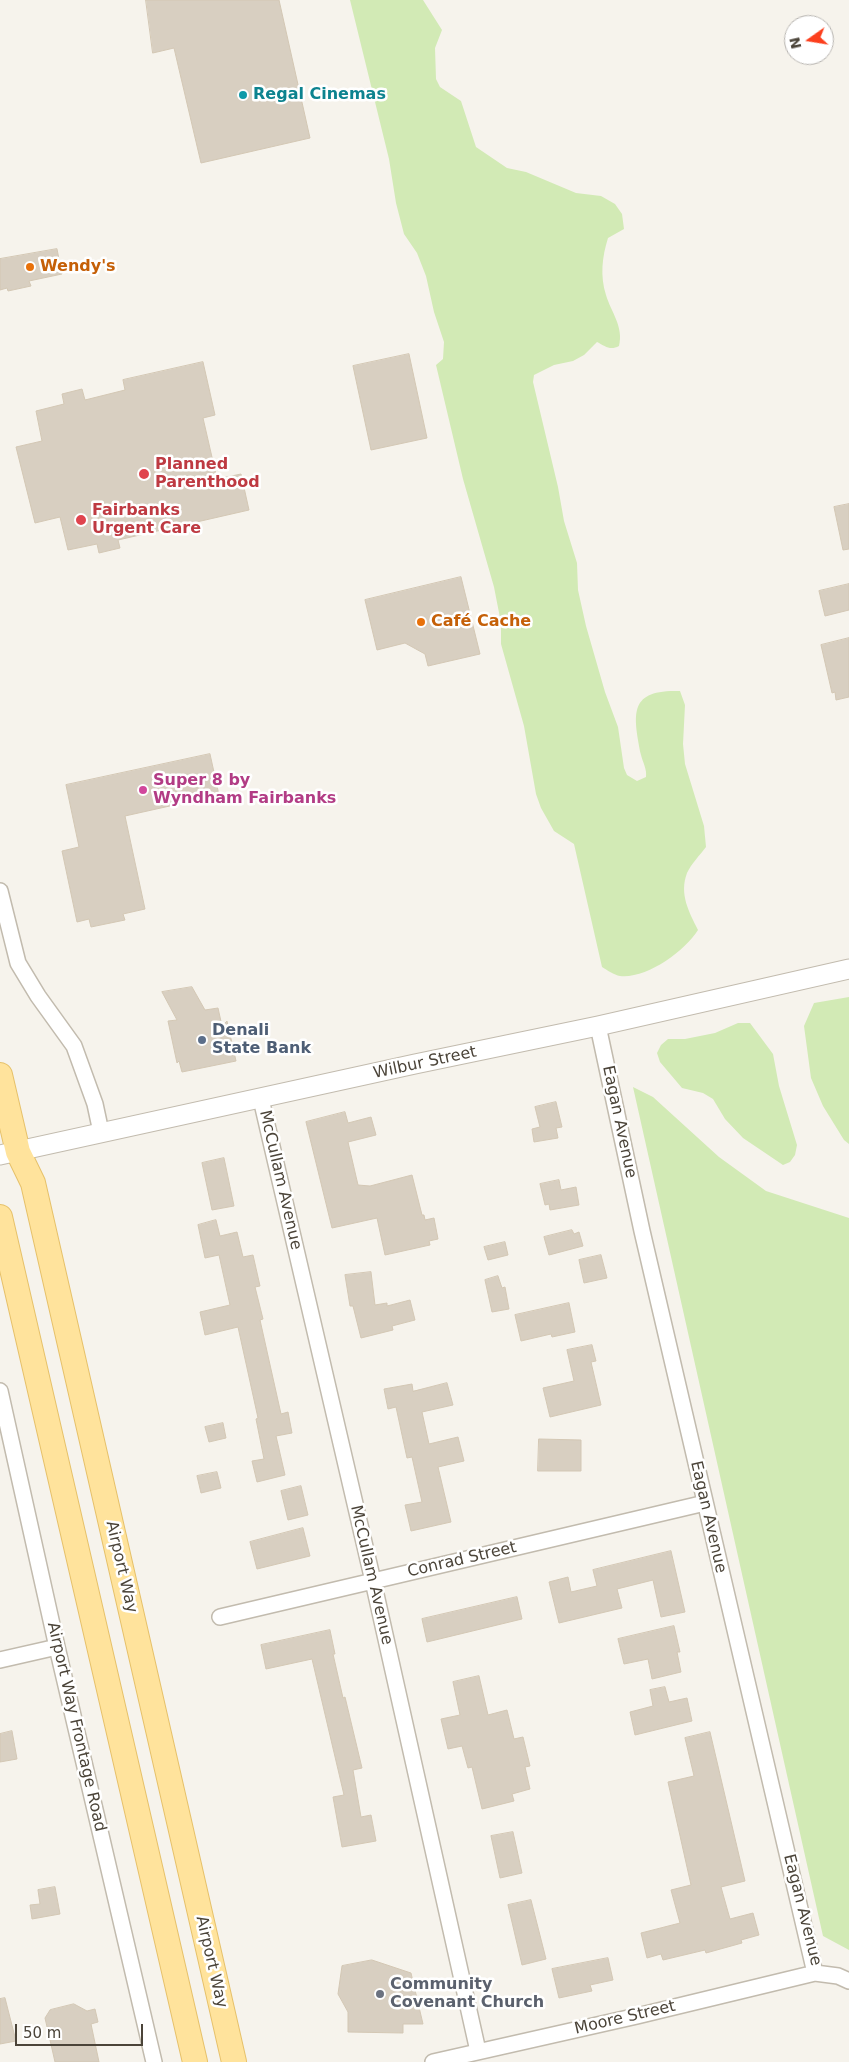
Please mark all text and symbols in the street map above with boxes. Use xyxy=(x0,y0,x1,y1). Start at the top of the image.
north arrow xyxy=(784,15,834,65)
text: N xyxy=(786,36,804,51)
place label: Regal Cinemas xyxy=(253,85,386,105)
marker: Regal Cinemas xyxy=(237,89,249,101)
place label: Wendy's xyxy=(40,257,116,277)
marker: Wendy's xyxy=(24,261,36,273)
place label: Planned Parenthood xyxy=(155,455,260,493)
marker: Planned Parenthood xyxy=(137,467,151,481)
place label: Fairbanks Urgent Care xyxy=(92,501,201,539)
marker: Fairbanks Urgent Care xyxy=(74,513,88,527)
place label: Café Cache xyxy=(431,612,531,632)
marker: Café Cache xyxy=(415,616,427,628)
place label: Super 8 by Wyndham Fairbanks xyxy=(153,771,336,809)
marker: Super 8 by Wyndham Fairbanks xyxy=(137,784,149,796)
place label: Denali State Bank xyxy=(212,1021,311,1059)
marker: Denali State Bank xyxy=(196,1034,208,1046)
street label: Wilbur Street xyxy=(372,1043,478,1083)
street label: Eagan Avenue xyxy=(598,1064,640,1180)
street label: McCullam Avenue xyxy=(255,1108,305,1252)
street label: Eagan Avenue xyxy=(686,1459,730,1575)
street label: McCullam Avenue xyxy=(346,1503,396,1647)
street label: Airport Way xyxy=(101,1519,141,1615)
street label: Conrad Street xyxy=(406,1538,518,1582)
street label: Airport Way Frontage Road xyxy=(43,1620,109,1834)
street label: Eagan Avenue xyxy=(779,1852,825,1968)
street label: Airport Way xyxy=(191,1914,231,2010)
place label: Community Covenant Church xyxy=(390,1975,544,2013)
marker: Community Covenant Church xyxy=(374,1988,386,2000)
street label: Moore Street xyxy=(573,1997,677,2039)
scale bar xyxy=(18,2014,145,2046)
text: 50 m xyxy=(23,2024,61,2042)

